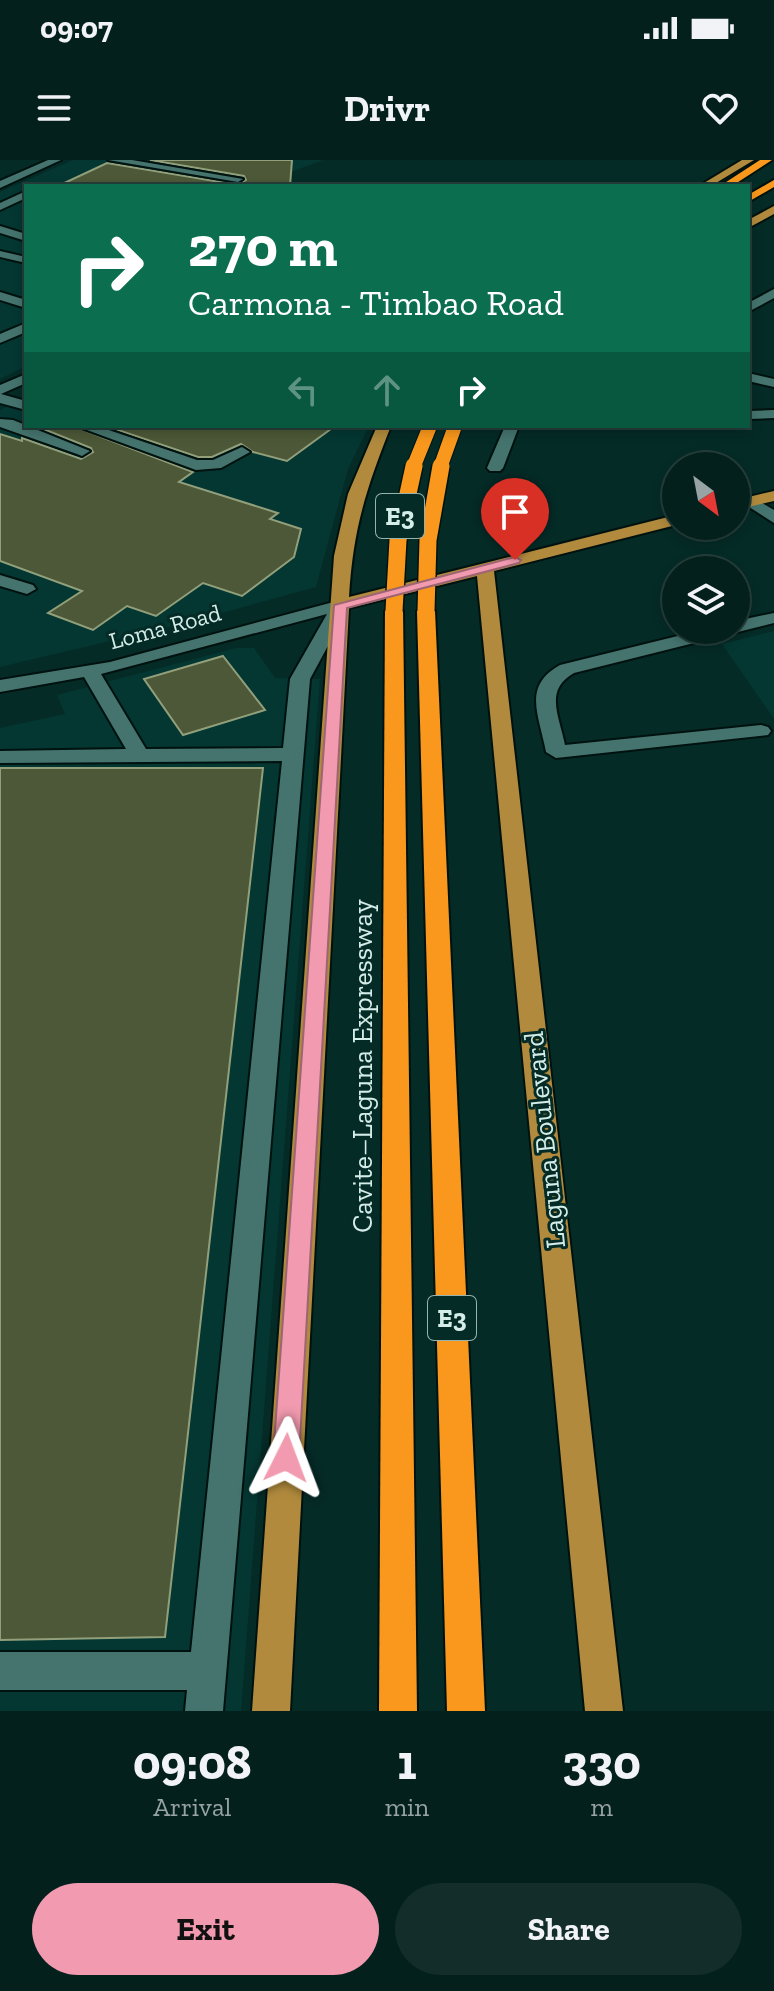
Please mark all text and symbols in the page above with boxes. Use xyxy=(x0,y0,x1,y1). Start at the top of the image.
text: 09:07 xyxy=(40,10,113,46)
icon: menu xyxy=(32,86,76,130)
icon: heart xyxy=(698,86,742,130)
text: Drivr xyxy=(344,87,430,130)
text: 270 m xyxy=(188,213,338,280)
icon: right xyxy=(56,216,160,320)
text: Carmona - Timbao Road xyxy=(188,281,564,324)
icon: left xyxy=(281,368,325,412)
icon: ahead xyxy=(365,368,409,412)
icon: right xyxy=(449,368,493,412)
north arrow xyxy=(662,452,750,540)
map controls xyxy=(662,452,750,644)
pin xyxy=(481,478,549,560)
icon: arrive xyxy=(493,490,537,534)
road number: E3 xyxy=(376,494,424,538)
button: layers xyxy=(662,556,750,644)
street label: Loma Road xyxy=(106,598,224,655)
street label: Cavite–Laguna Expressway xyxy=(346,899,379,1233)
street label: Laguna Boulevard xyxy=(517,1030,572,1250)
road number: E3 xyxy=(428,1296,476,1340)
position arrow xyxy=(244,1416,328,1500)
text: 09:08 xyxy=(133,1734,252,1791)
text: 1 xyxy=(397,1734,417,1791)
text: 330 xyxy=(562,1734,641,1791)
text: Arrival xyxy=(153,1791,231,1823)
text: min xyxy=(385,1791,429,1823)
text: m xyxy=(590,1791,613,1823)
button: Exit xyxy=(32,1883,379,1975)
button: Share xyxy=(395,1883,742,1975)

